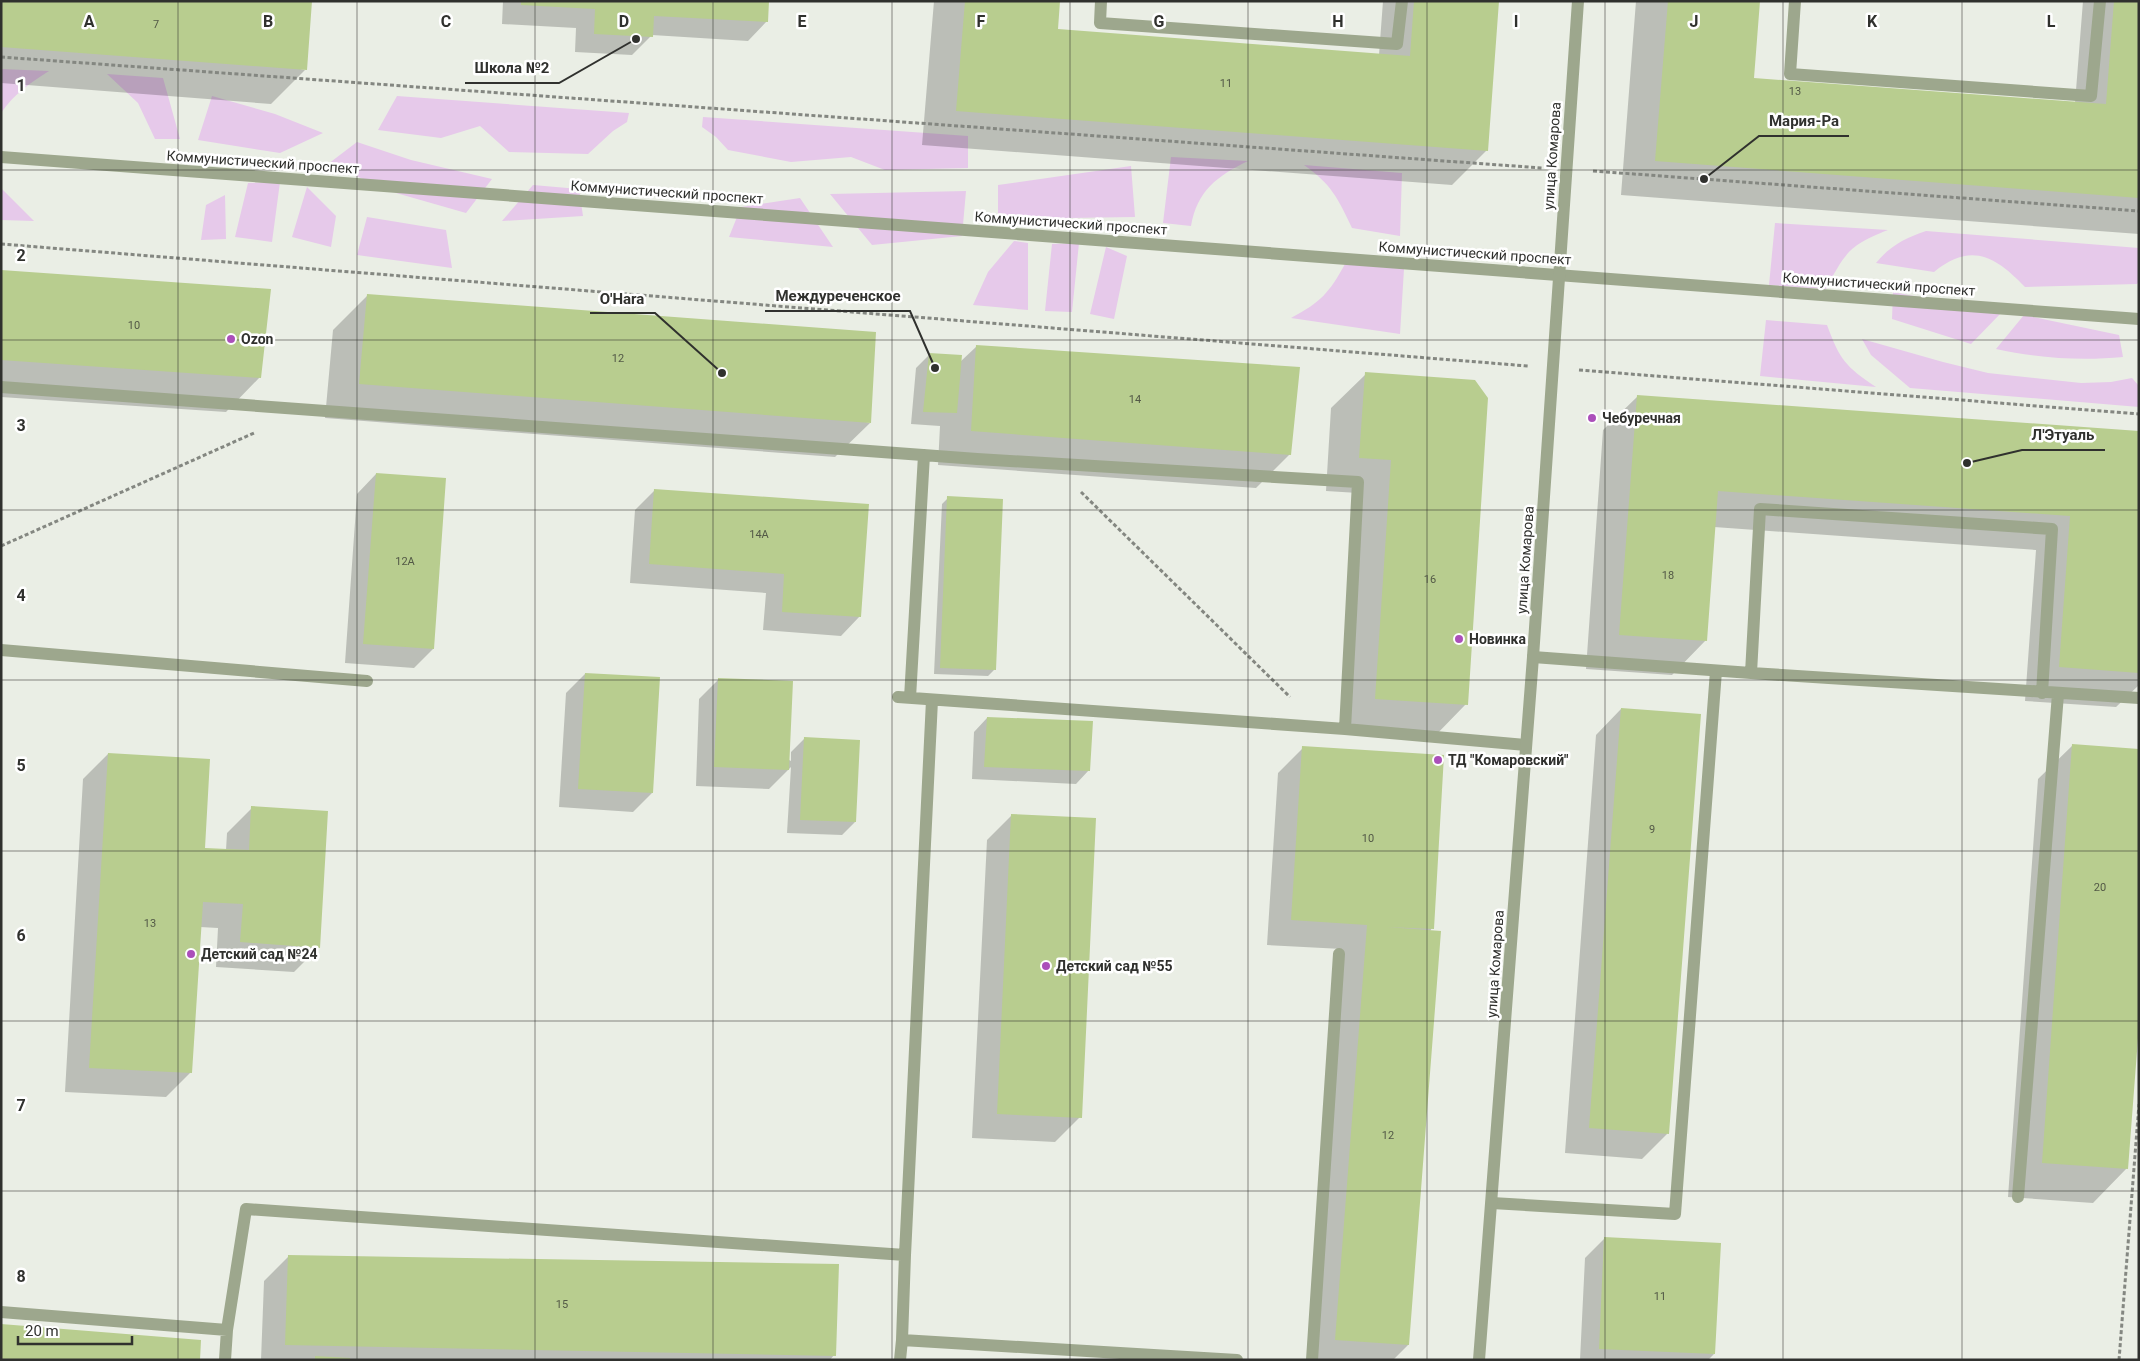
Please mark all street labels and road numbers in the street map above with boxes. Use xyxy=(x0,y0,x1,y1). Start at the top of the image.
street label: улица Комарова xyxy=(1540,101,1564,211)
street label: Коммунистический проспект xyxy=(166,147,360,177)
street label: Коммунистический проспект xyxy=(570,177,764,207)
street label: Коммунистический проспект xyxy=(974,208,1168,238)
street label: Коммунистический проспект xyxy=(1378,238,1572,268)
street label: Коммунистический проспект xyxy=(1782,269,1976,299)
street label: улица Комарова xyxy=(1513,505,1537,615)
street label: улица Комарова xyxy=(1483,909,1507,1019)

